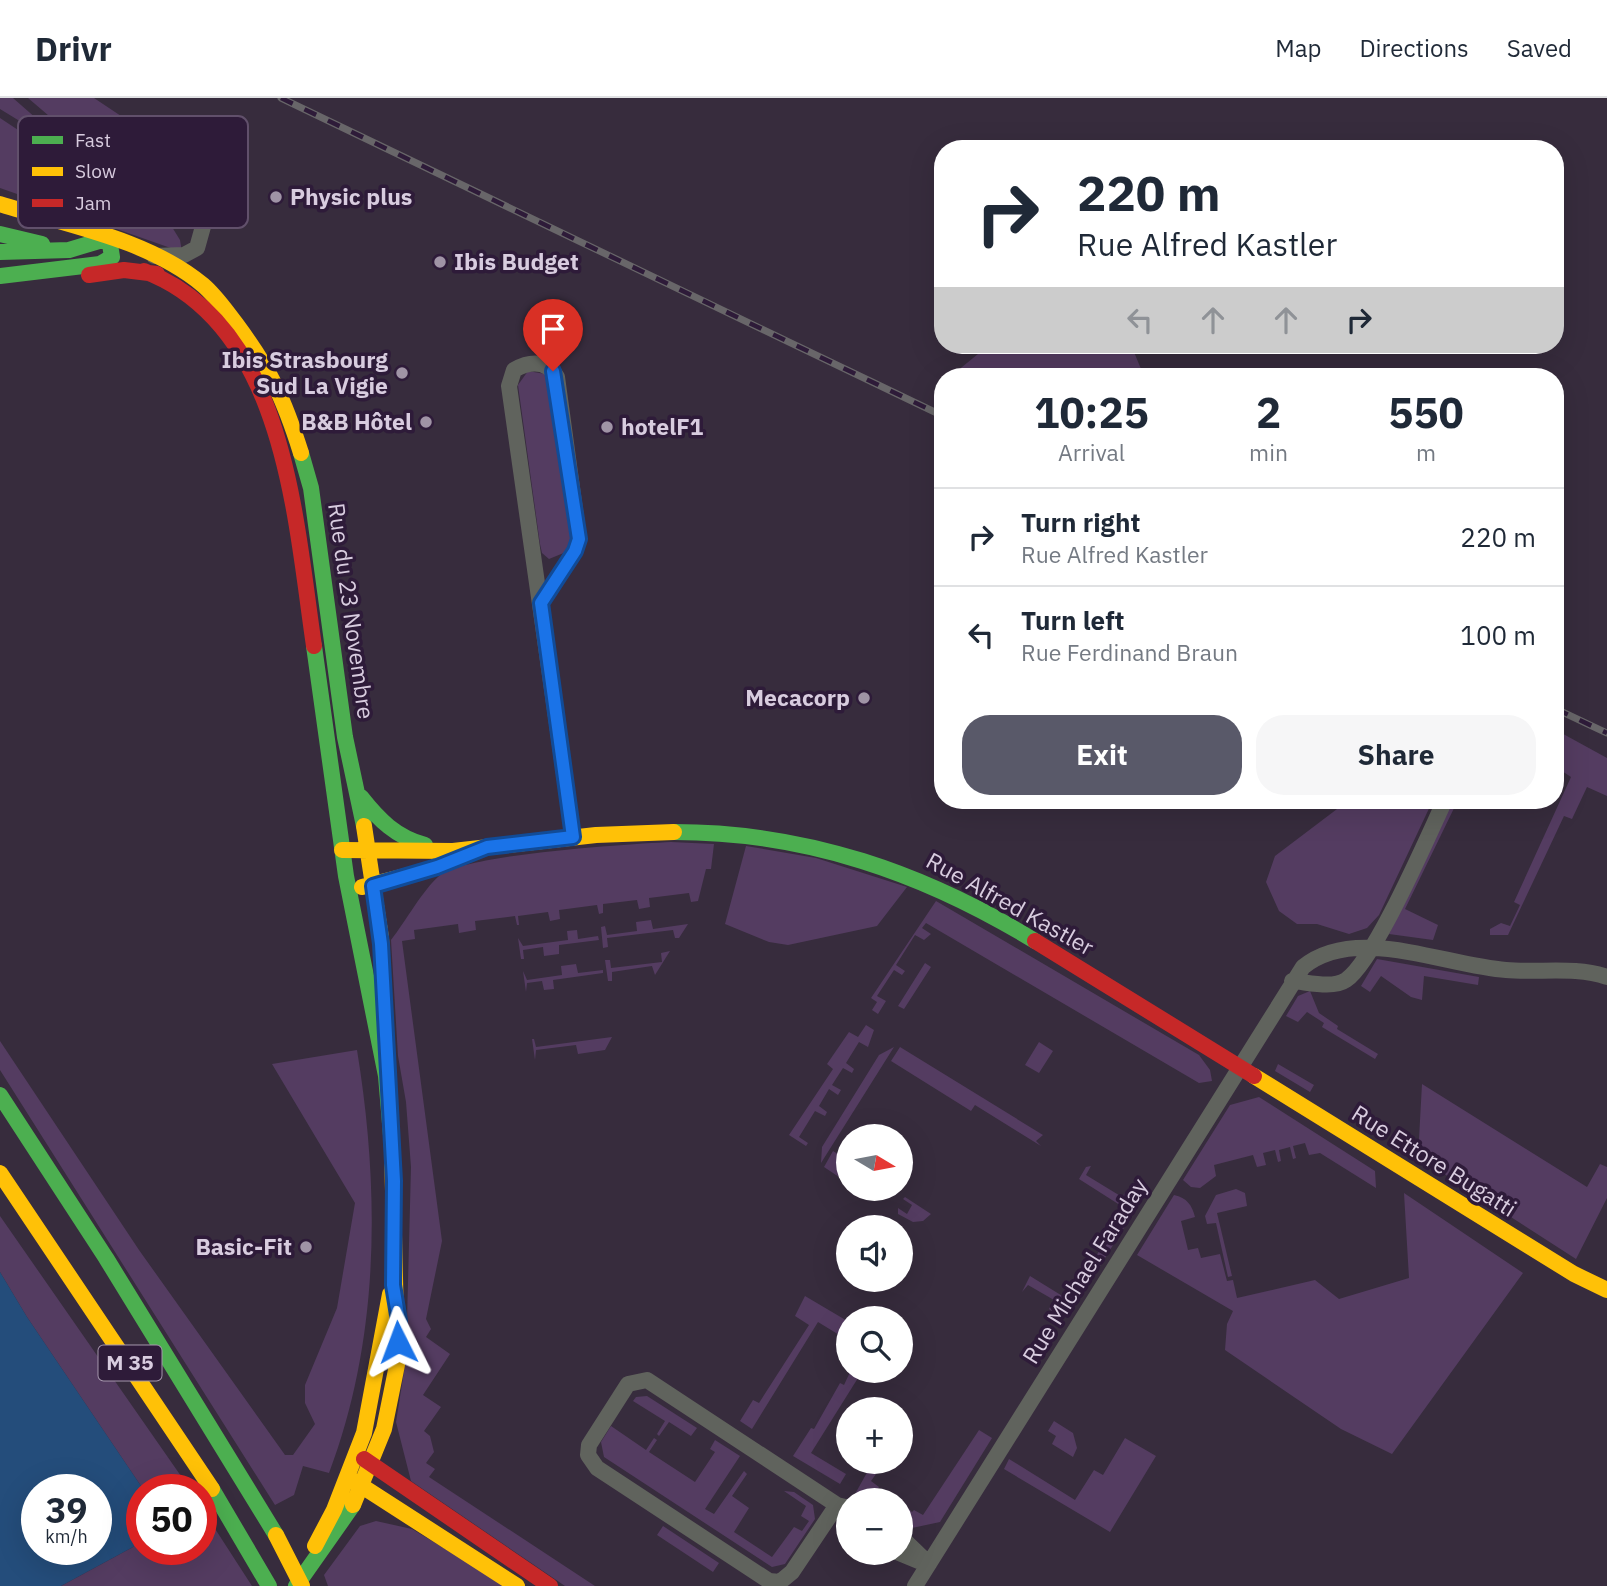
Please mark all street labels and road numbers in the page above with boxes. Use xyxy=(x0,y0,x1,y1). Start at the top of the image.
street label: Rue du 23 Novembre xyxy=(322,501,382,721)
street label: Rue Alfred Kastler xyxy=(921,845,1100,962)
street label: Rue Ettore Bugatti xyxy=(1347,1097,1522,1223)
street label: Rue Michael Faraday xyxy=(1015,1172,1154,1369)
road number: M 35 xyxy=(99,1346,162,1380)

